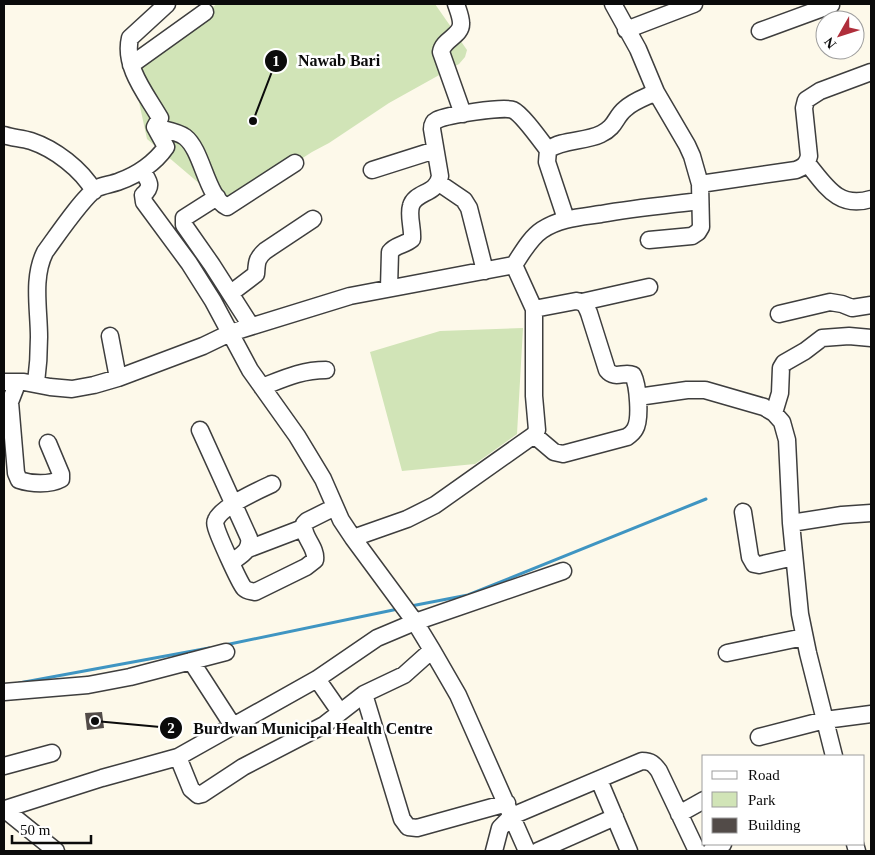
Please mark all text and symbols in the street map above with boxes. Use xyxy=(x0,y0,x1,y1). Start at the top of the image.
north arrow xyxy=(815,10,865,60)
text: N xyxy=(821,34,839,52)
callout: Nawab Bari xyxy=(263,45,390,76)
text: Nawab Bari xyxy=(298,52,381,69)
text: 1 xyxy=(272,53,280,69)
callout: Burdwan Municipal Health Centre xyxy=(158,713,442,744)
text: 2 xyxy=(167,720,175,736)
text: Burdwan Municipal Health Centre xyxy=(193,720,433,738)
legend xyxy=(702,755,865,845)
text: Road xyxy=(748,767,780,783)
text: Park xyxy=(748,792,776,808)
scale bar xyxy=(12,812,91,844)
text: Building xyxy=(748,817,801,833)
text: 50 m xyxy=(20,822,51,838)

